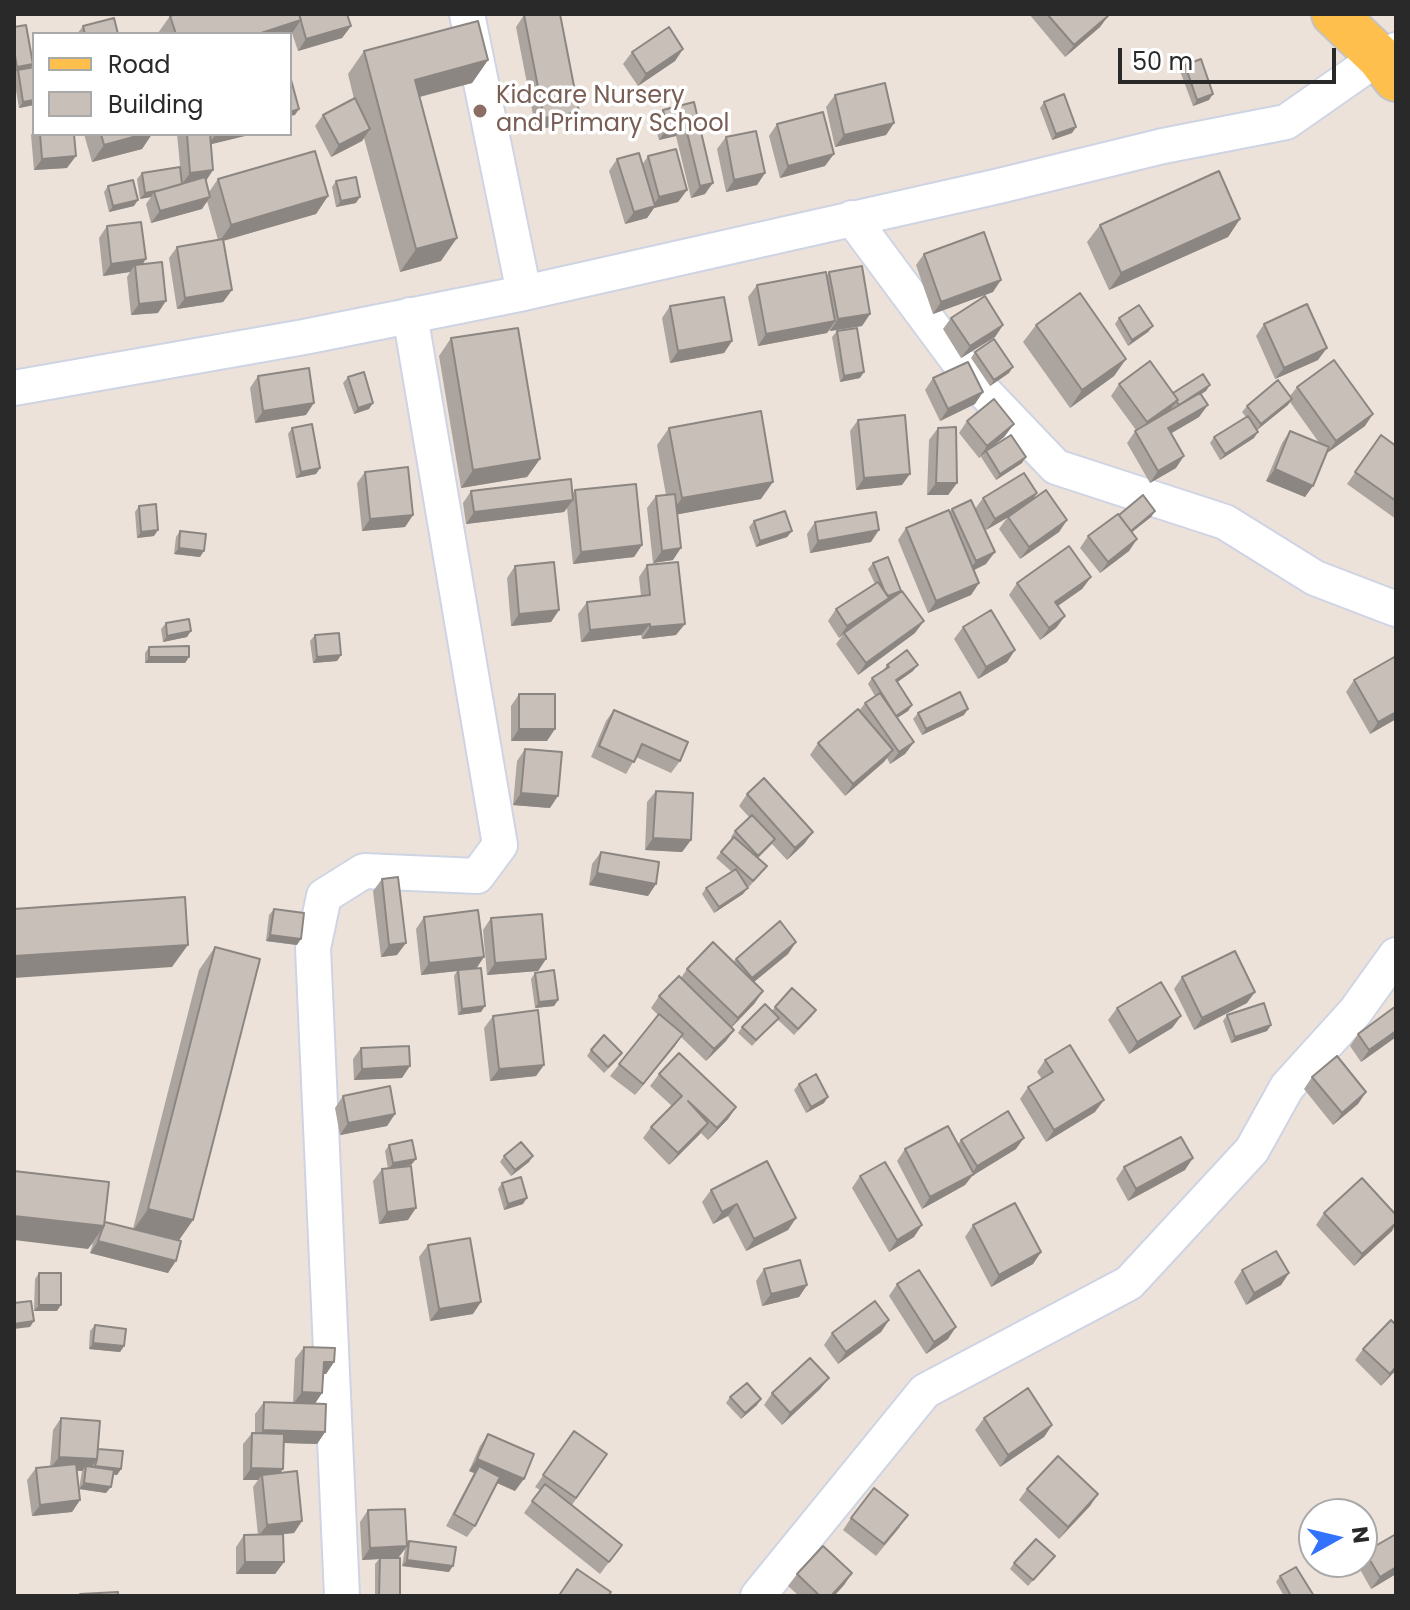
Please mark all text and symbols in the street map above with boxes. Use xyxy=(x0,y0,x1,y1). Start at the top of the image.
legend xyxy=(32,32,292,136)
scale bar xyxy=(1122,32,1340,82)
text: 50 m xyxy=(1132,45,1193,78)
text: Road xyxy=(108,48,170,81)
place label: Kidcare Nursery and Primary School xyxy=(496,83,729,139)
text: Building xyxy=(108,88,204,121)
marker: Kidcare Nursery and Primary School xyxy=(471,102,489,120)
north arrow xyxy=(1298,1498,1378,1578)
text: N xyxy=(1344,1525,1377,1545)

